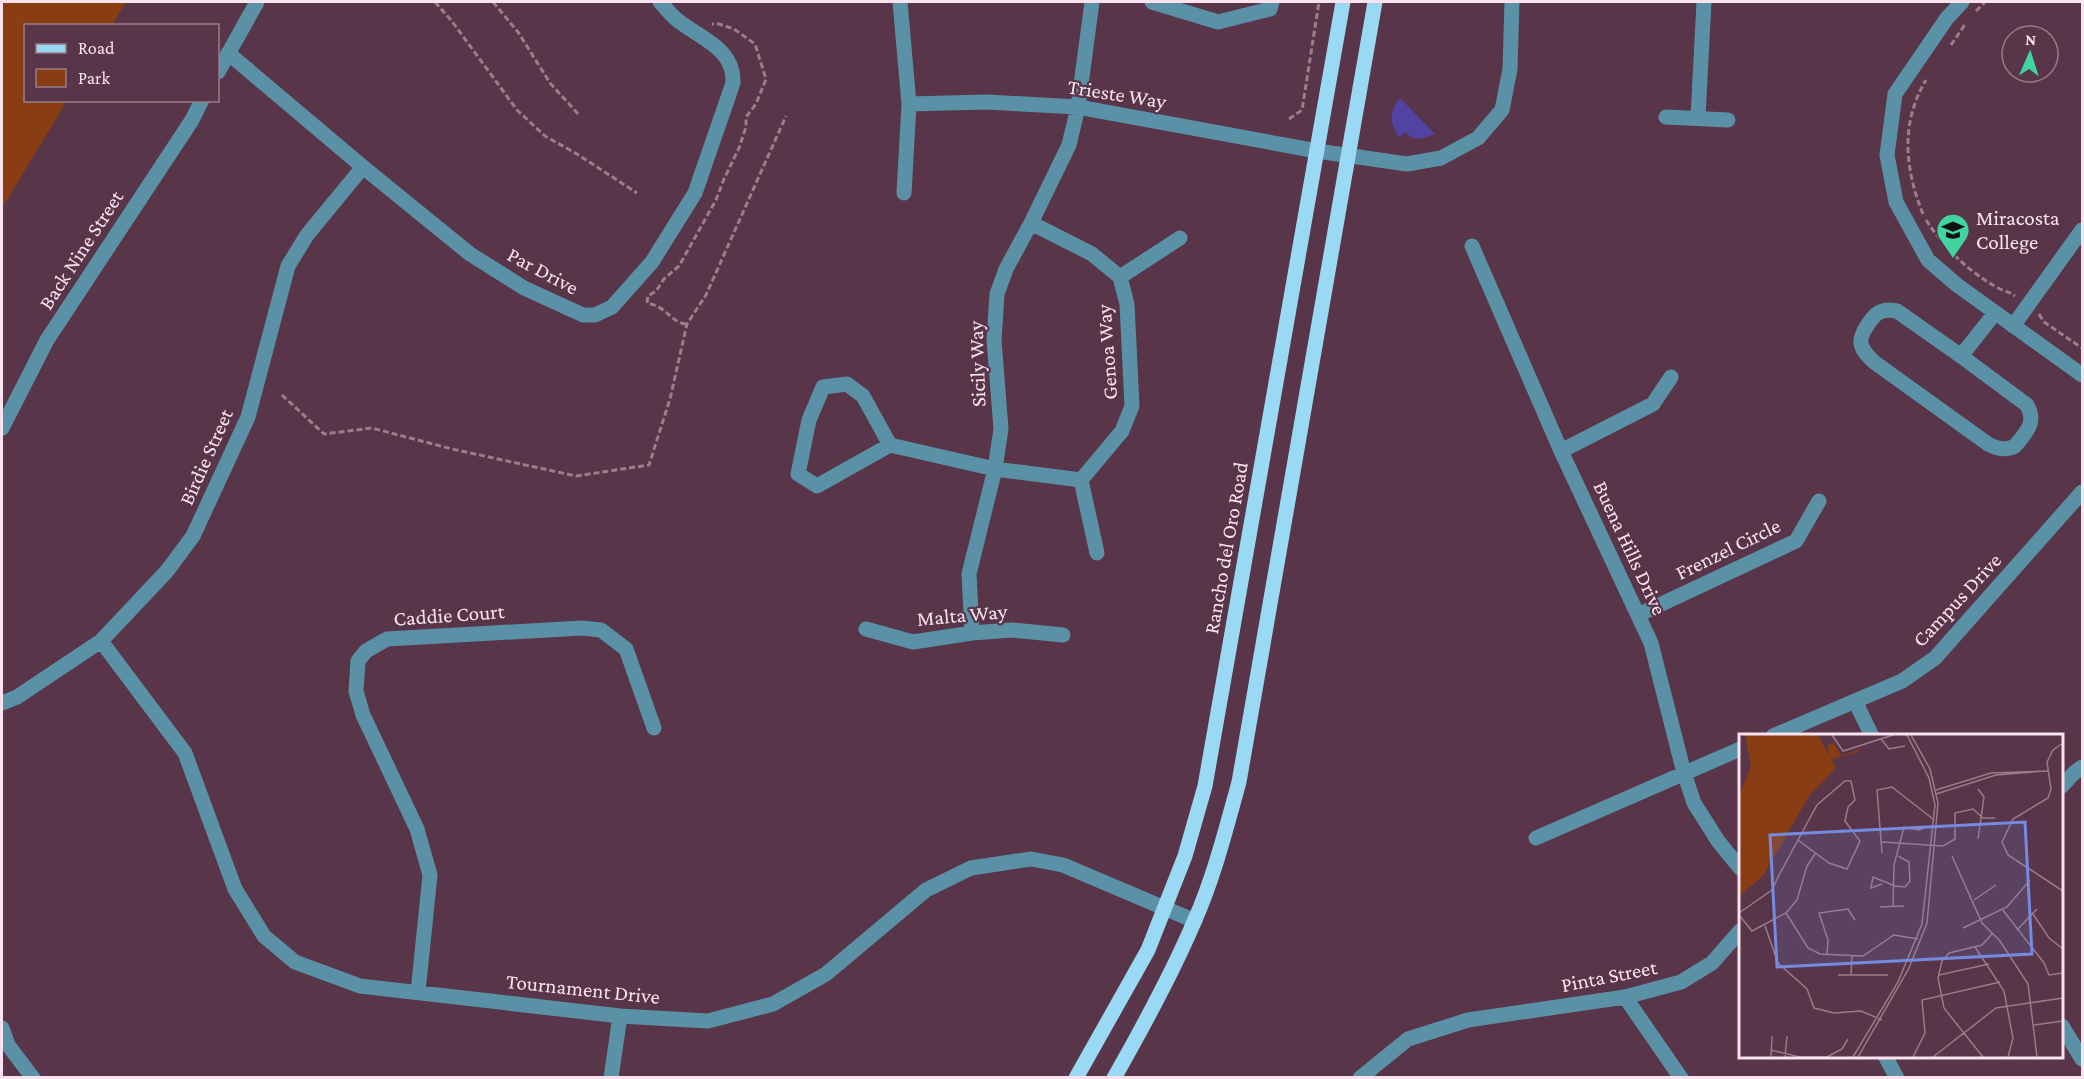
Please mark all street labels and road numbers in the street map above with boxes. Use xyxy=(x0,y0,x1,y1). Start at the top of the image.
street label: Trieste Way xyxy=(1066,74,1168,114)
street label: Back Nine Street xyxy=(34,185,129,314)
street label: Par Drive xyxy=(503,242,583,300)
street label: Genoa Way xyxy=(1092,303,1122,400)
street label: Sicily Way xyxy=(963,320,990,408)
street label: Birdie Street xyxy=(174,404,238,509)
street label: Rancho del Oro Road xyxy=(1199,460,1253,636)
street label: Buena Hills Drive xyxy=(1588,477,1672,619)
street label: Frenzel Circle xyxy=(1672,513,1784,585)
street label: Campus Drive xyxy=(1908,548,2006,652)
street label: Caddie Court xyxy=(393,599,506,631)
street label: Malta Way xyxy=(916,599,1009,631)
street label: Pinta Street xyxy=(1559,955,1660,997)
street label: Tournament Drive xyxy=(505,969,661,1009)

